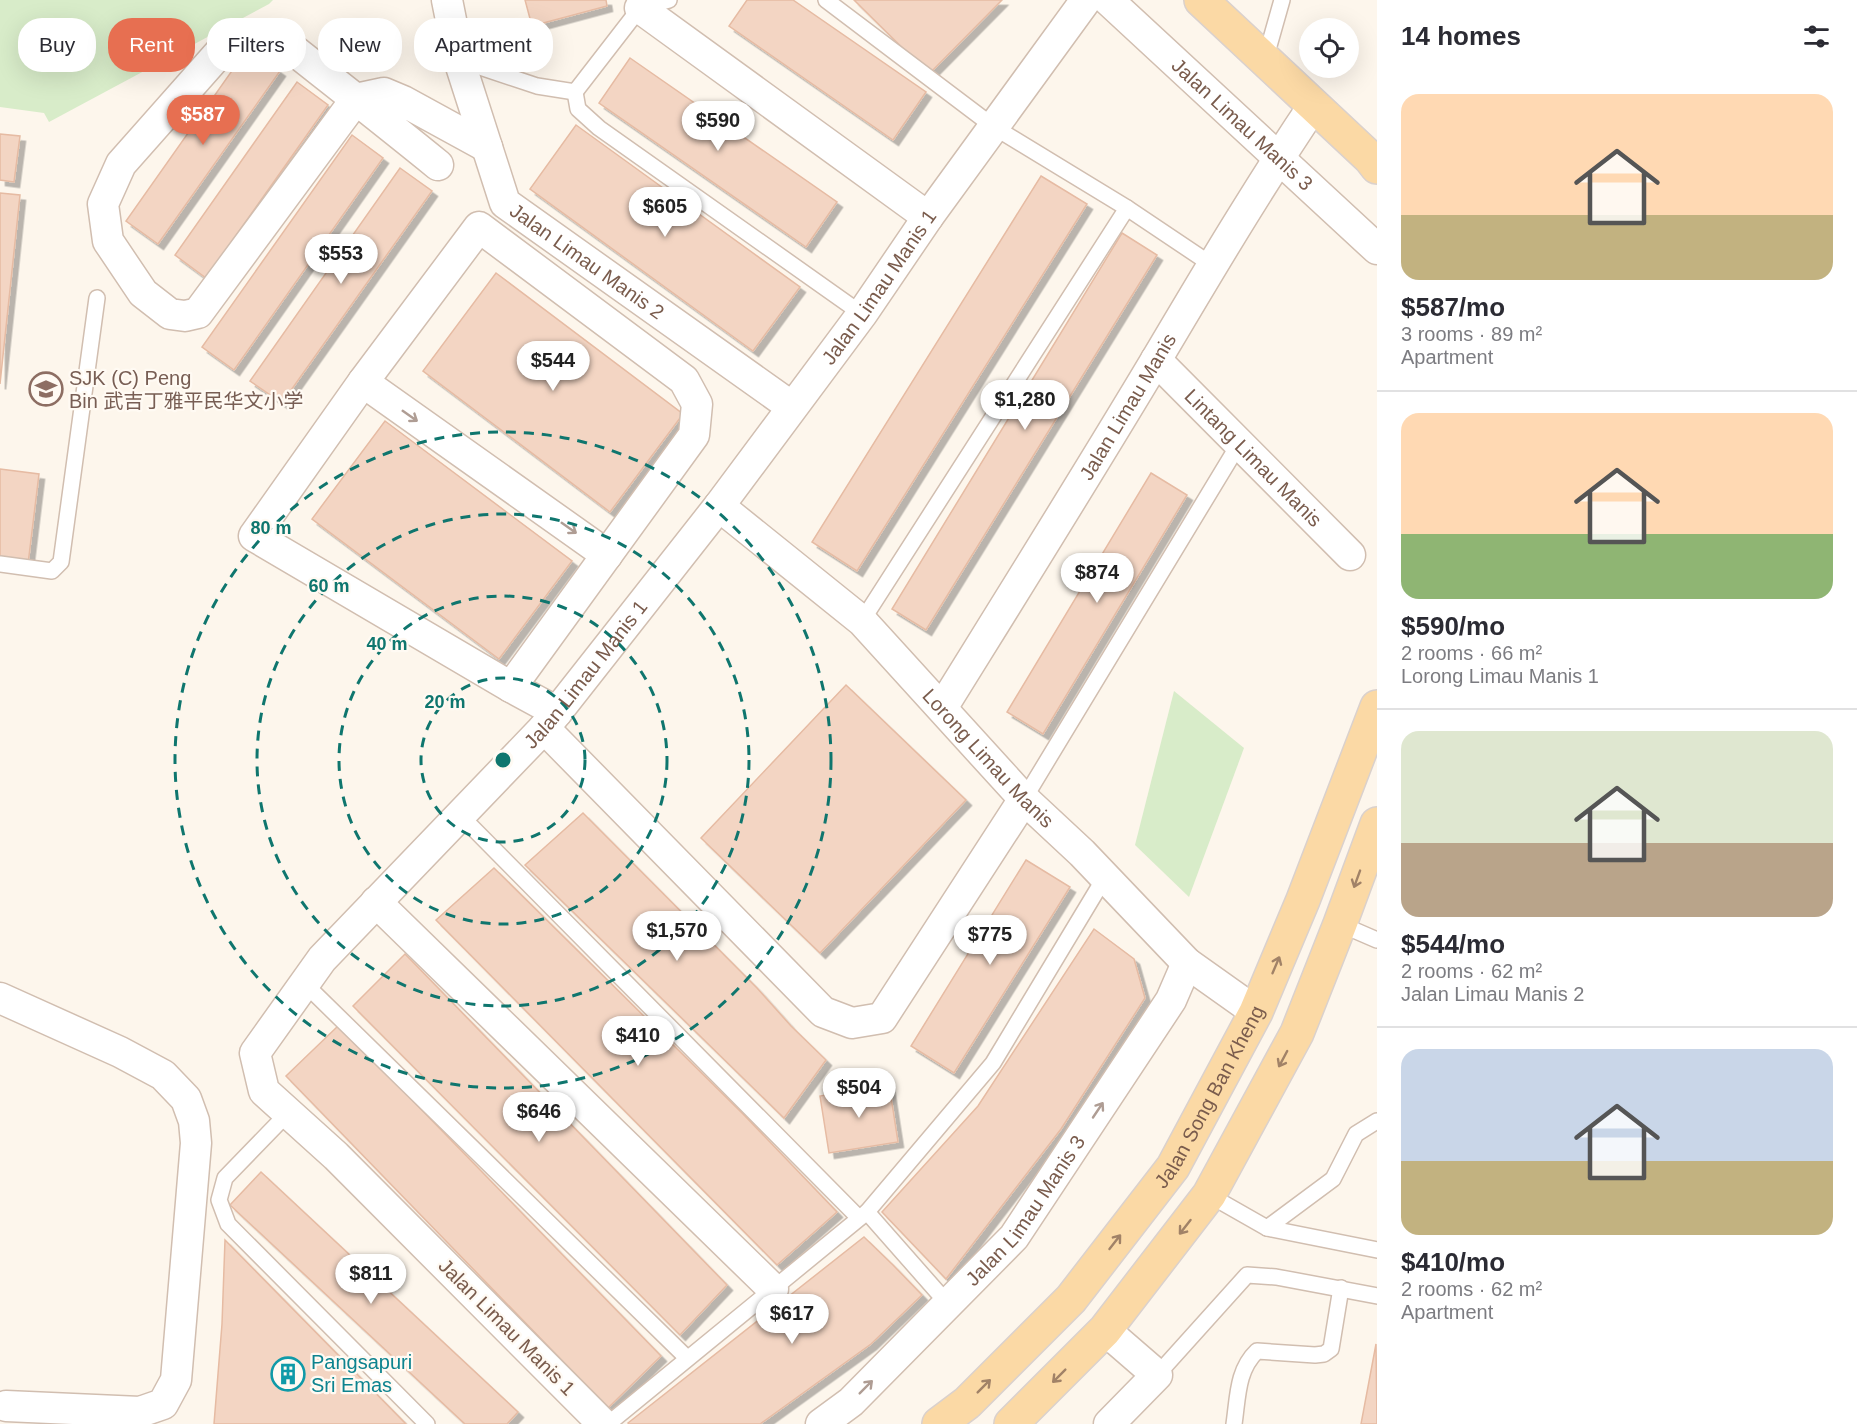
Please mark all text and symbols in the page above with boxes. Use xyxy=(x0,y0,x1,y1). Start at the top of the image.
chip: Buy xyxy=(18,18,96,72)
chip: Rent xyxy=(108,18,195,72)
chip: Filters xyxy=(207,18,306,72)
chip: New xyxy=(318,18,402,72)
chip: Apartment xyxy=(414,18,553,72)
map controls xyxy=(1299,18,1359,78)
button: locate xyxy=(1299,18,1359,78)
icon: filters xyxy=(1800,20,1833,53)
text: 14 homes xyxy=(1401,21,1521,51)
street label: Jalan Limau Manis 3 xyxy=(1167,54,1317,195)
pin: $587 xyxy=(167,95,239,146)
pin: $590 xyxy=(682,101,754,152)
text: $587 xyxy=(181,103,225,125)
text: $590 xyxy=(696,109,740,131)
icon: home xyxy=(1563,133,1671,241)
pin: $605 xyxy=(629,187,701,238)
text: $605 xyxy=(643,195,687,217)
street label: Jalan Limau Manis 2 xyxy=(506,199,668,323)
street label: Jalan Limau Manis 1 xyxy=(817,206,941,369)
pin: $553 xyxy=(305,234,377,285)
text: $553 xyxy=(319,242,363,264)
text: $587/mo xyxy=(1401,292,1505,322)
text: 3 rooms · 89 m² xyxy=(1401,323,1542,345)
street label: Jalan Limau Manis xyxy=(1075,330,1180,484)
pin: $544 xyxy=(517,341,589,392)
text: Apartment xyxy=(1401,346,1493,368)
text: $544 xyxy=(531,349,575,371)
place label: SJK (C) Peng Bin 武吉丁雅平民华文小学 xyxy=(69,367,303,412)
school or university icon: SJK (C) Peng Bin 武吉丁雅平民华文小学 xyxy=(28,371,64,407)
pin: $1,280 xyxy=(976,380,1074,431)
street label: Lintang Limau Manis xyxy=(1180,385,1326,531)
text: $1,280 xyxy=(994,388,1056,410)
one-way arrow xyxy=(402,409,418,422)
icon: home xyxy=(1563,452,1671,560)
text: 80 m xyxy=(250,518,292,538)
one-way arrow xyxy=(561,522,577,534)
pin: $874 xyxy=(1061,553,1133,604)
text: $874 xyxy=(1075,561,1119,583)
text: 60 m xyxy=(308,576,350,596)
street label: Jalan Limau Manis 1 xyxy=(519,596,652,753)
text: $590/mo xyxy=(1401,611,1505,641)
text: 40 m xyxy=(366,634,408,654)
text: 2 rooms · 66 m² xyxy=(1401,642,1542,664)
text: Lorong Limau Manis 1 xyxy=(1401,665,1599,687)
street label: Lorong Limau Manis xyxy=(918,684,1058,832)
text: 20 m xyxy=(424,692,466,712)
centre of rings xyxy=(493,750,513,770)
icon: home xyxy=(1563,770,1671,878)
one-way arrow xyxy=(1350,869,1361,888)
pin: $1,570 xyxy=(628,911,726,962)
pin: $775 xyxy=(954,915,1026,966)
text: $1,570 xyxy=(646,919,708,941)
text: $775 xyxy=(968,923,1012,945)
text: $544/mo xyxy=(1401,929,1505,959)
one-way arrow xyxy=(1271,957,1282,975)
text: 2 rooms · 62 m² xyxy=(1401,960,1542,982)
text: Jalan Limau Manis 2 xyxy=(1401,983,1584,1005)
street label: Jalan Song Ban Kheng xyxy=(1150,1003,1268,1192)
pin: $410 xyxy=(602,1016,674,1067)
text: $410 xyxy=(616,1024,660,1046)
one-way arrow xyxy=(1276,1050,1288,1068)
pin: $504 xyxy=(823,1068,895,1119)
text: $504 xyxy=(837,1076,881,1098)
icon: home xyxy=(1563,1088,1671,1196)
pin: $646 xyxy=(503,1092,575,1143)
text: $646 xyxy=(517,1100,561,1122)
one-way arrow xyxy=(1093,1102,1105,1119)
street label: Jalan Limau Manis 3 xyxy=(961,1131,1089,1290)
one-way arrow xyxy=(1178,1219,1191,1235)
one-way arrow xyxy=(1108,1234,1121,1250)
text: $410/mo xyxy=(1401,1247,1505,1277)
pin: $811 xyxy=(335,1254,407,1305)
street label: Jalan Limau Manis 1 xyxy=(434,1254,580,1400)
text: $811 xyxy=(349,1262,393,1284)
text: 2 rooms · 62 m² xyxy=(1401,1278,1542,1300)
pin: $617 xyxy=(756,1294,828,1345)
text: Apartment xyxy=(1401,1301,1493,1323)
text: $617 xyxy=(770,1302,814,1324)
place label: Pangsapuri Sri Emas xyxy=(311,1351,412,1396)
building icon: Pangsapuri Sri Emas xyxy=(270,1356,306,1392)
one-way arrow xyxy=(1052,1369,1066,1384)
one-way arrow xyxy=(859,1379,873,1394)
one-way arrow xyxy=(977,1379,991,1394)

